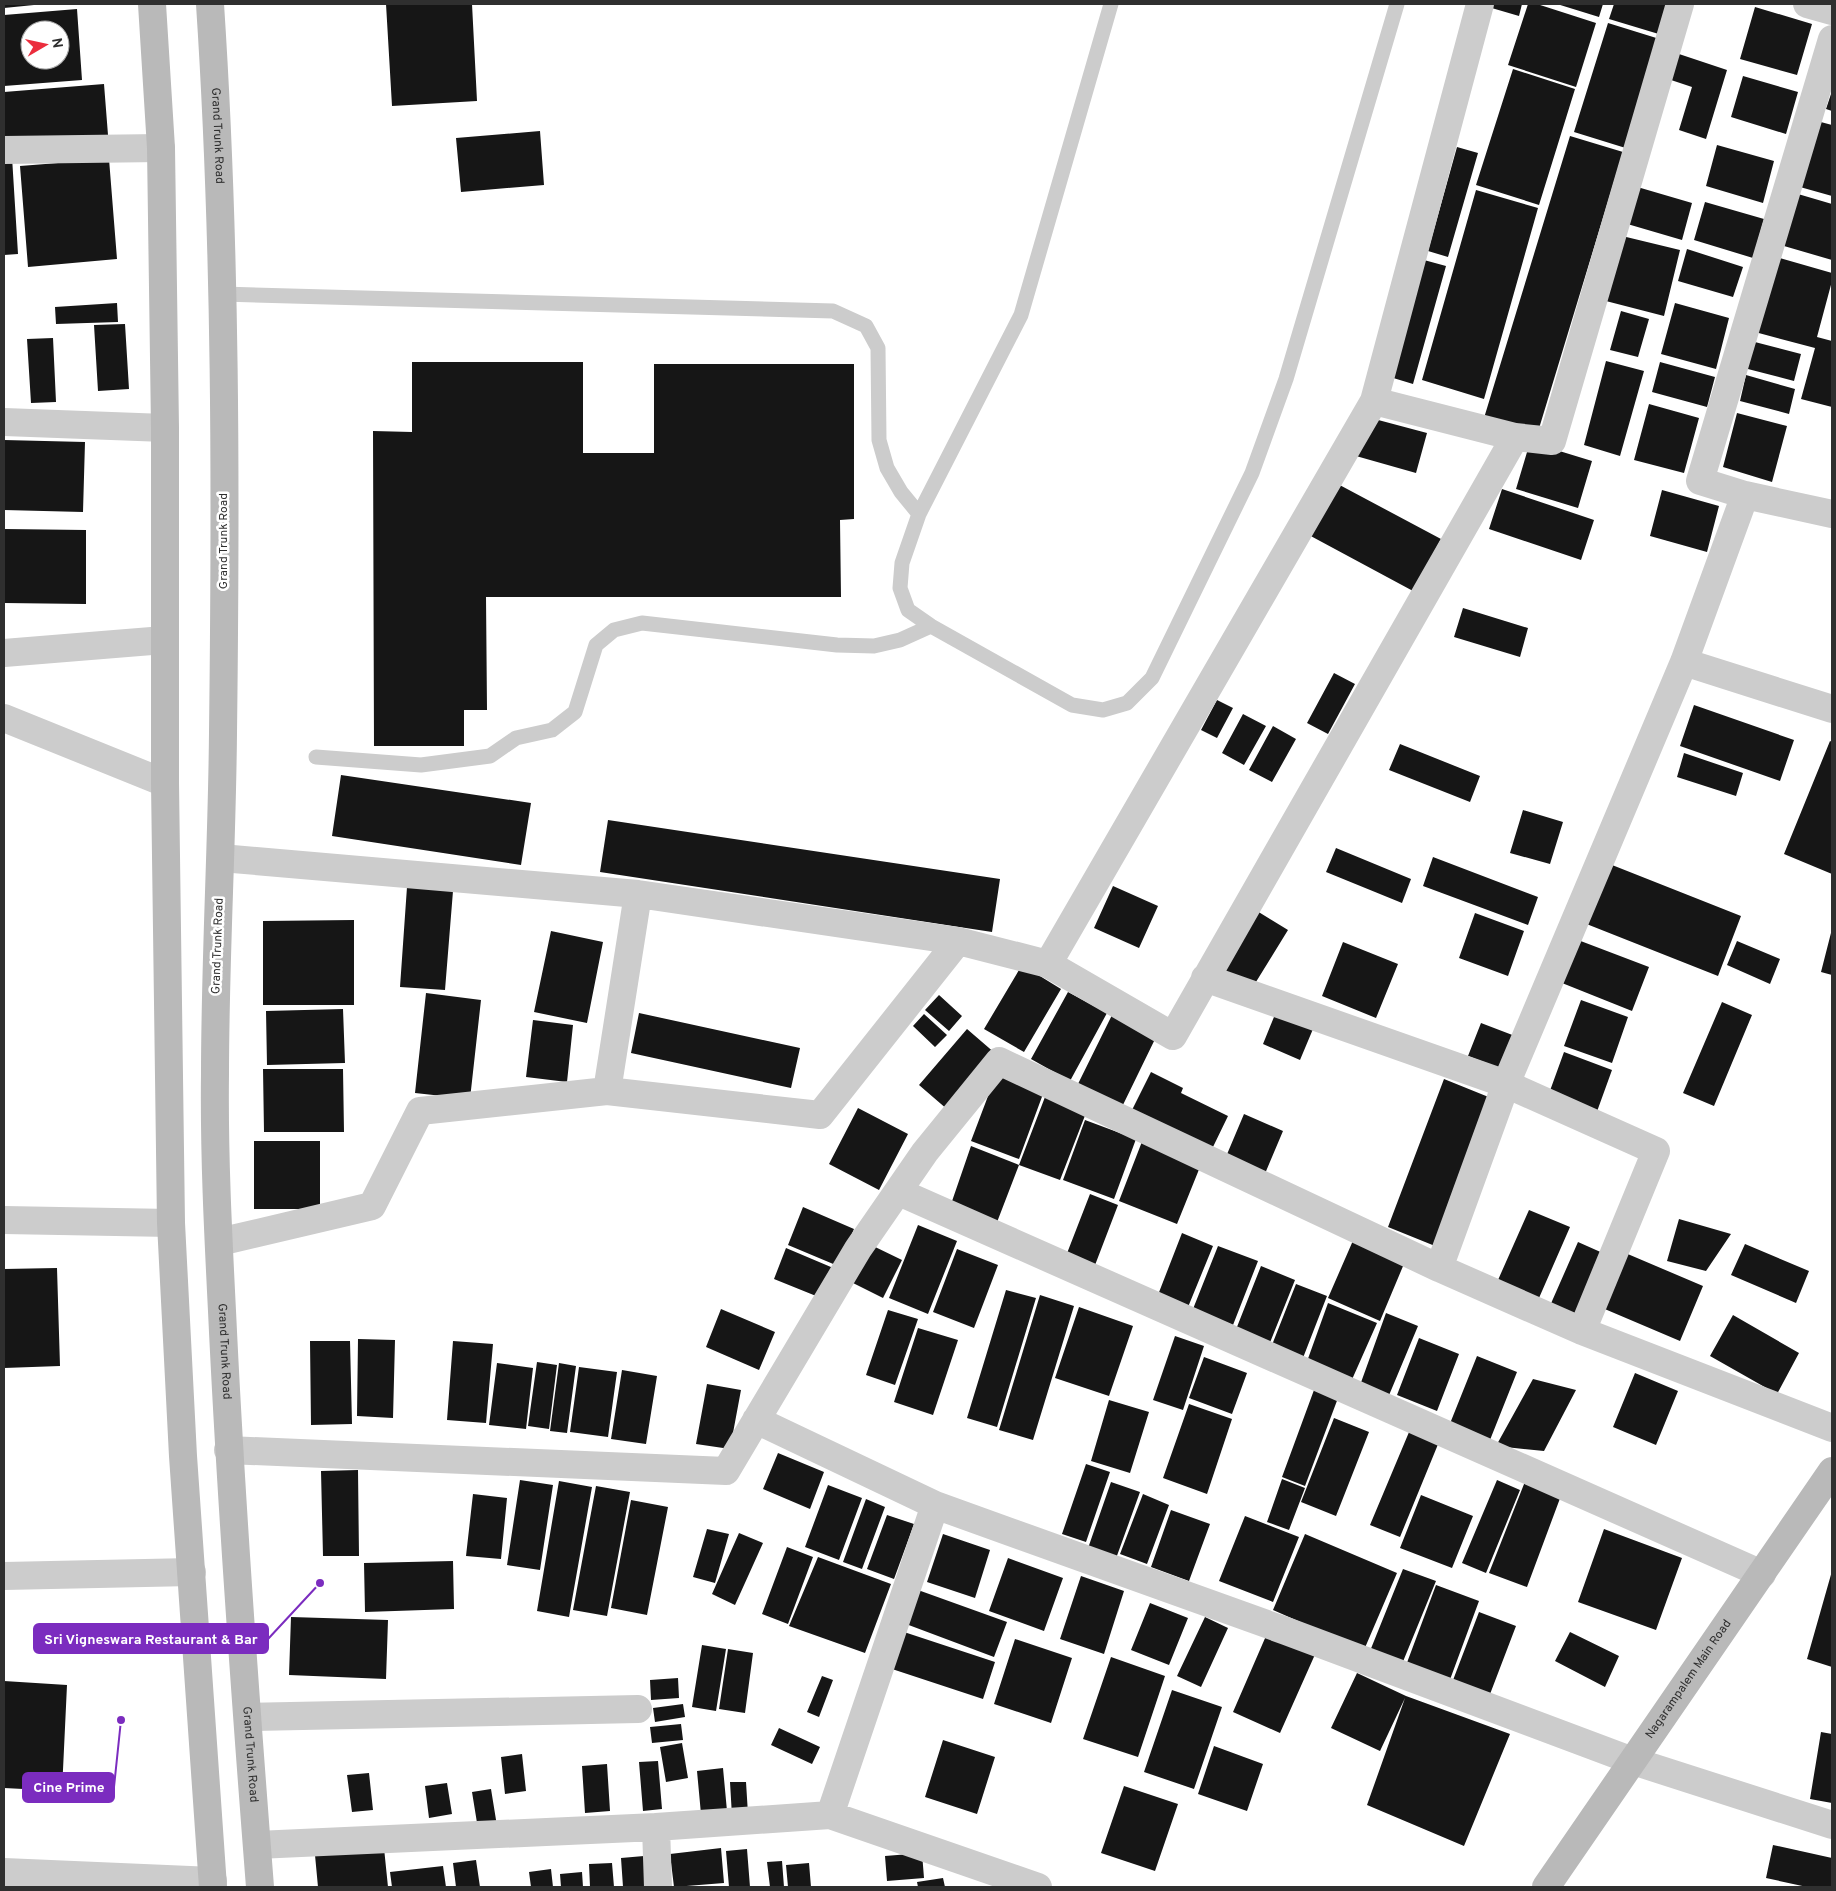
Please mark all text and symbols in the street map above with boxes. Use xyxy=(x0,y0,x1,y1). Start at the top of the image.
north arrow xyxy=(20,20,70,70)
text: N xyxy=(47,37,66,50)
street label: Grand Trunk Road xyxy=(207,87,227,184)
street label: Grand Trunk Road xyxy=(216,493,232,589)
street label: Grand Trunk Road xyxy=(208,898,228,994)
street label: Grand Trunk Road xyxy=(214,1303,234,1400)
street label: Nagarampalem Main Road xyxy=(1642,1617,1735,1742)
callout: Sri Vigneswara Restaurant & Bar xyxy=(34,1624,268,1653)
text: Sri Vigneswara Restaurant & Bar xyxy=(44,1632,258,1649)
street label: Grand Trunk Road xyxy=(238,1706,261,1803)
callout: Cine Prime xyxy=(23,1773,114,1802)
text: Cine Prime xyxy=(33,1780,105,1797)

